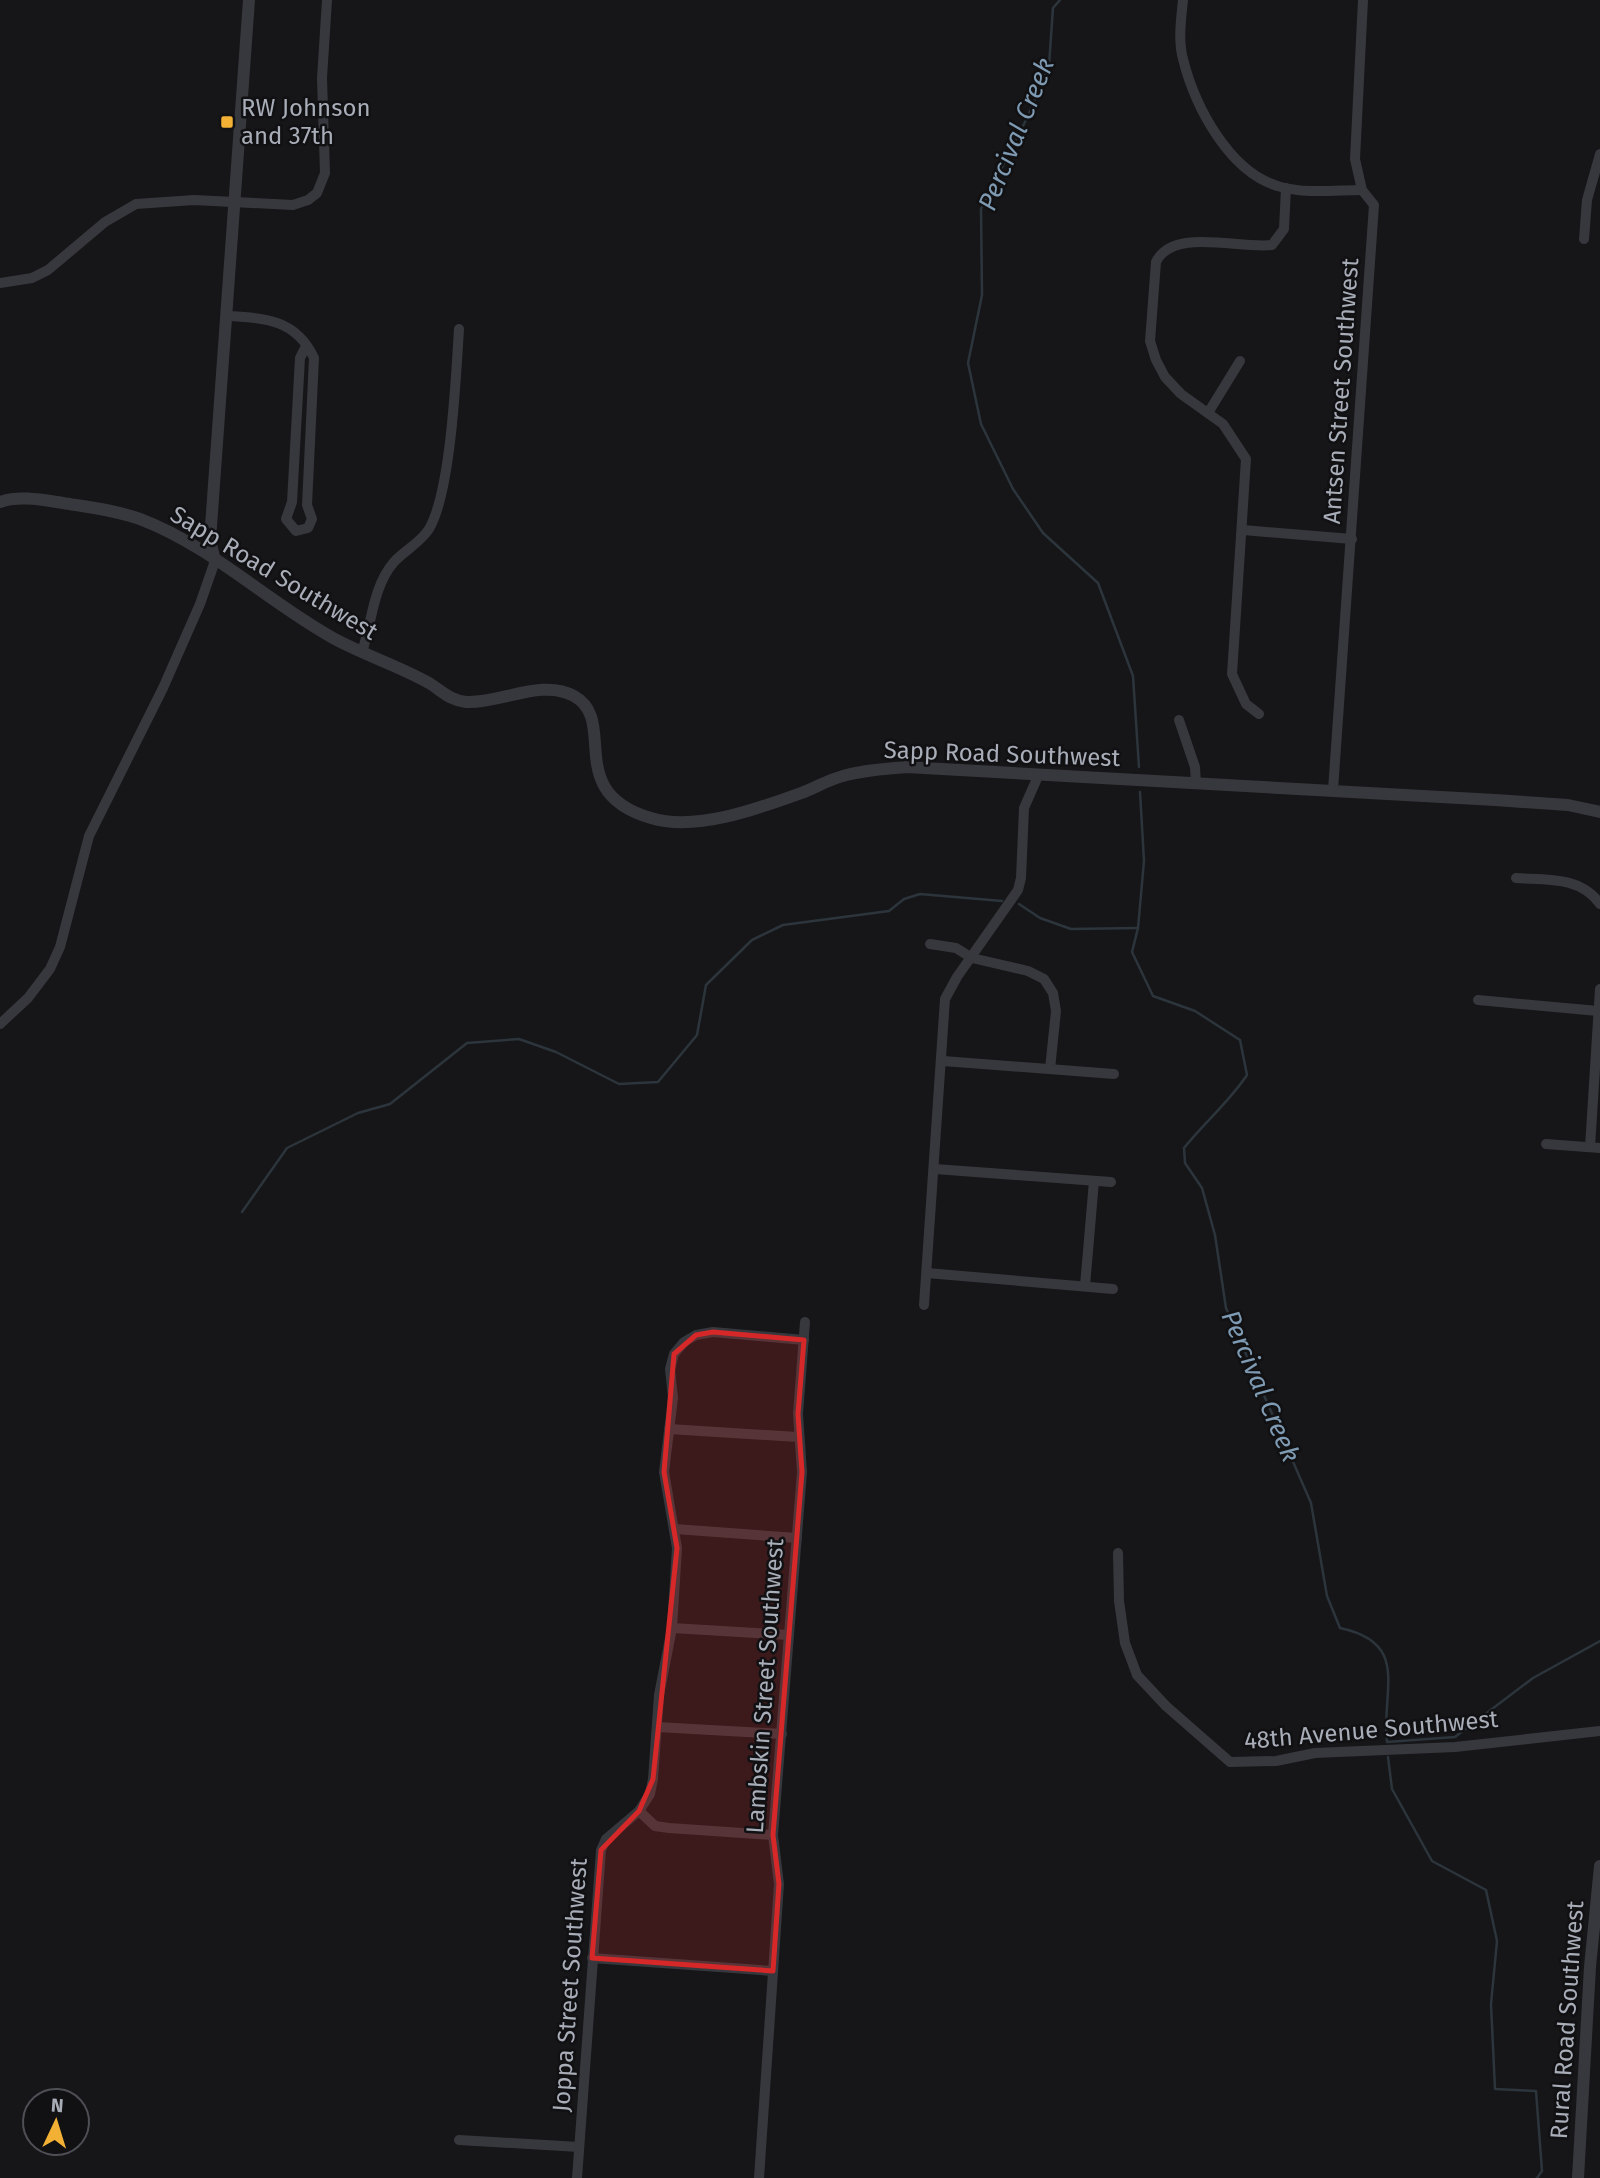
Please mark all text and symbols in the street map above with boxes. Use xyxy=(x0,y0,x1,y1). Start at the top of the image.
water label: Percival Creek xyxy=(972,53,1061,215)
place label: RW Johnson and 37th xyxy=(241,94,370,150)
marker: RW Johnson and 37th xyxy=(219,114,235,130)
street label: Antsen Street Southwest xyxy=(1318,257,1364,525)
street label: Sapp Road Southwest xyxy=(165,500,383,646)
street label: Sapp Road Southwest xyxy=(883,736,1121,772)
water label: Percival Creek xyxy=(1215,1306,1306,1467)
street label: Lambskin Street Southwest xyxy=(741,1537,789,1834)
street label: 48th Avenue Southwest xyxy=(1243,1705,1500,1755)
street label: Joppa Street Southwest xyxy=(547,1857,593,2113)
street label: Rural Road Southwest xyxy=(1545,1900,1589,2140)
north arrow xyxy=(21,2087,91,2157)
text: N xyxy=(50,2094,64,2117)

